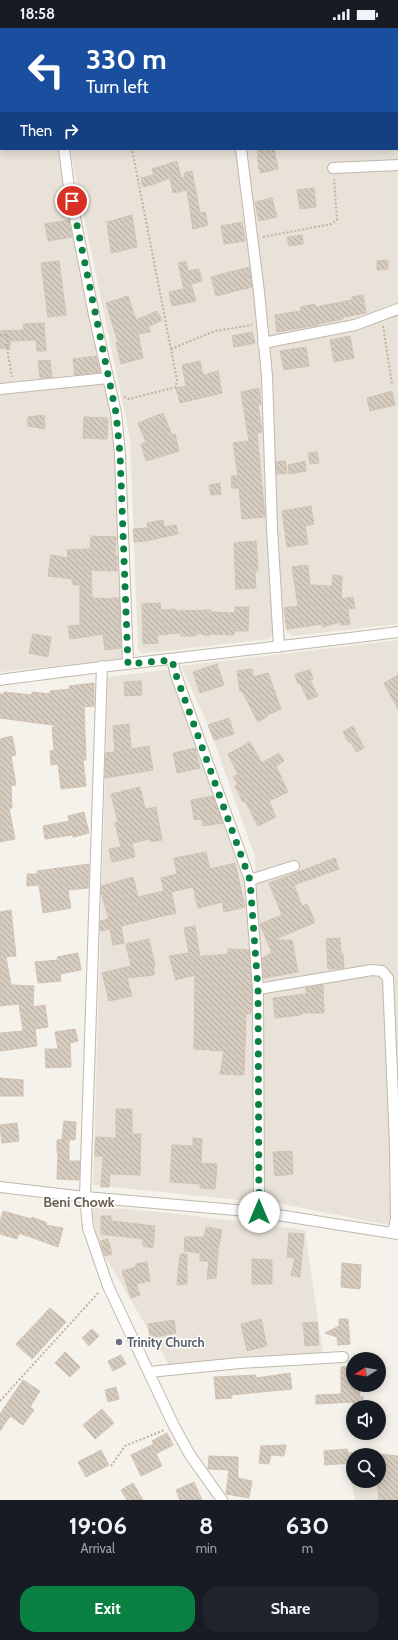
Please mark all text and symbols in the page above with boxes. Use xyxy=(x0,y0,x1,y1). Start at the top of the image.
text: 18:58 xyxy=(20,5,55,23)
text: 330 m xyxy=(86,42,167,76)
icon: left xyxy=(20,44,72,96)
text: Turn left xyxy=(86,76,149,98)
icon: right xyxy=(60,120,82,142)
text: Then xyxy=(20,122,52,140)
pin xyxy=(55,184,89,218)
icon: arrive xyxy=(61,190,83,212)
position arrow xyxy=(238,1191,280,1233)
district label: Beni Chowk xyxy=(43,1193,115,1211)
place label: Trinity Church xyxy=(127,1334,205,1350)
marker: Trinity Church xyxy=(114,1337,124,1347)
north arrow xyxy=(346,1352,386,1392)
map controls xyxy=(346,1352,386,1488)
button: sound xyxy=(346,1400,386,1440)
button: search xyxy=(346,1448,386,1488)
text: 19:06 xyxy=(69,1511,127,1540)
text: 8 xyxy=(199,1511,214,1540)
text: 630 xyxy=(286,1511,329,1540)
text: Arrival xyxy=(81,1540,115,1556)
text: min xyxy=(196,1540,217,1556)
text: m xyxy=(302,1540,313,1556)
button: Exit xyxy=(20,1586,195,1632)
button: Share xyxy=(203,1586,378,1632)

